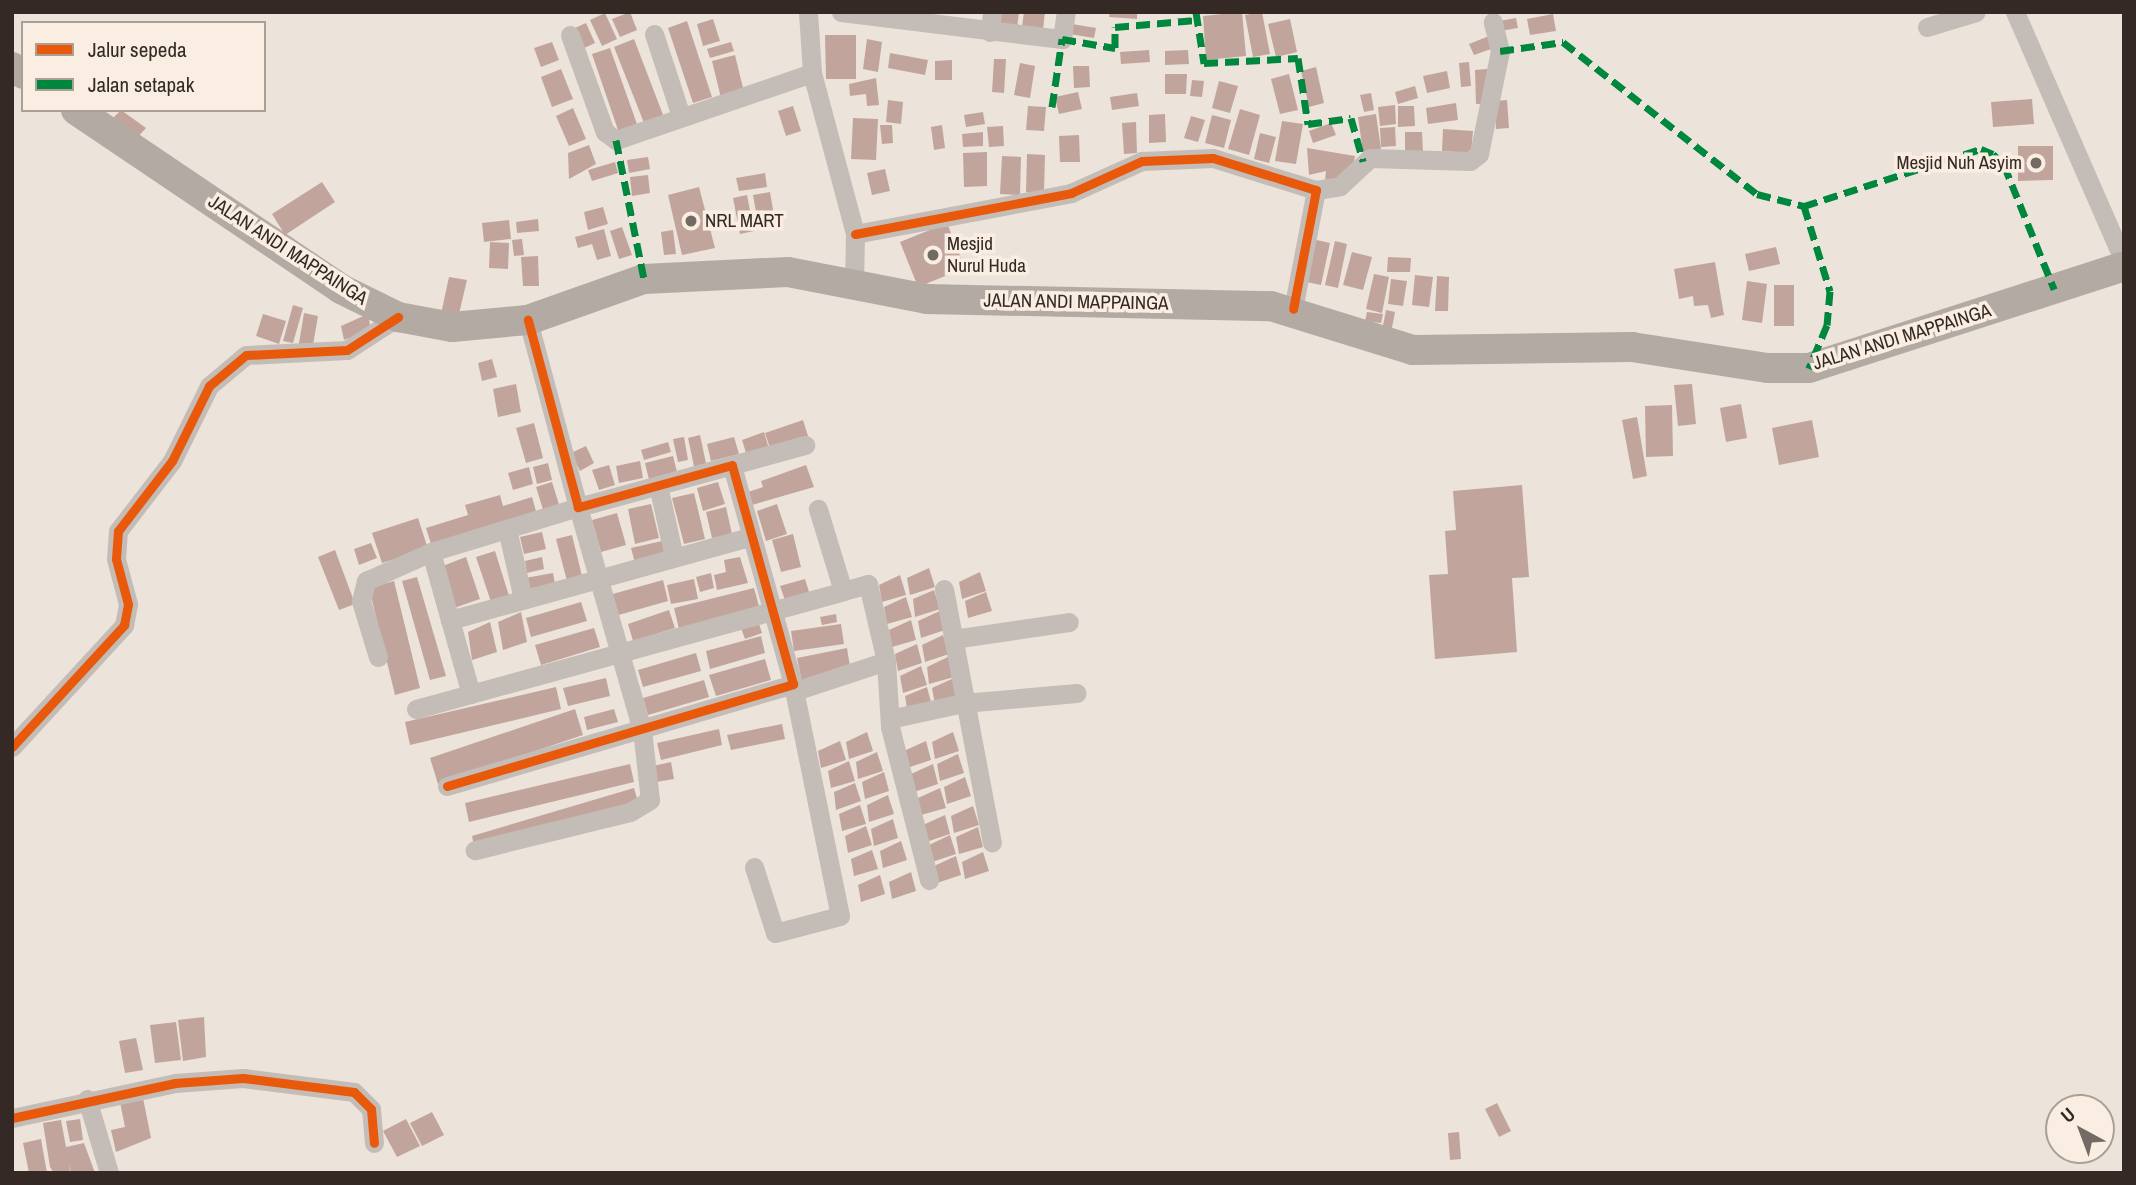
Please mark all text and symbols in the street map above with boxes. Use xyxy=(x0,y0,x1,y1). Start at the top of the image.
legend xyxy=(21,21,266,112)
text: Jalur sepeda xyxy=(88,35,187,64)
text: Jalan setapak xyxy=(88,70,194,99)
place label: Mesjid Nuh Asyim xyxy=(1896,152,2022,174)
marker: Mesjid Nuh Asyim xyxy=(2028,155,2044,171)
street label: JALAN ANDI MAPPAINGA xyxy=(204,190,372,310)
place label: NRL MART xyxy=(705,210,784,232)
marker: NRL MART xyxy=(683,213,699,229)
place label: Mesjid Nurul Huda xyxy=(947,233,1026,277)
marker: Mesjid Nurul Huda xyxy=(925,247,941,263)
street label: JALAN ANDI MAPPAINGA xyxy=(983,289,1169,315)
street label: JALAN ANDI MAPPAINGA xyxy=(1810,299,1994,375)
north arrow xyxy=(2045,1094,2115,1164)
text: U xyxy=(2055,1101,2080,1128)

